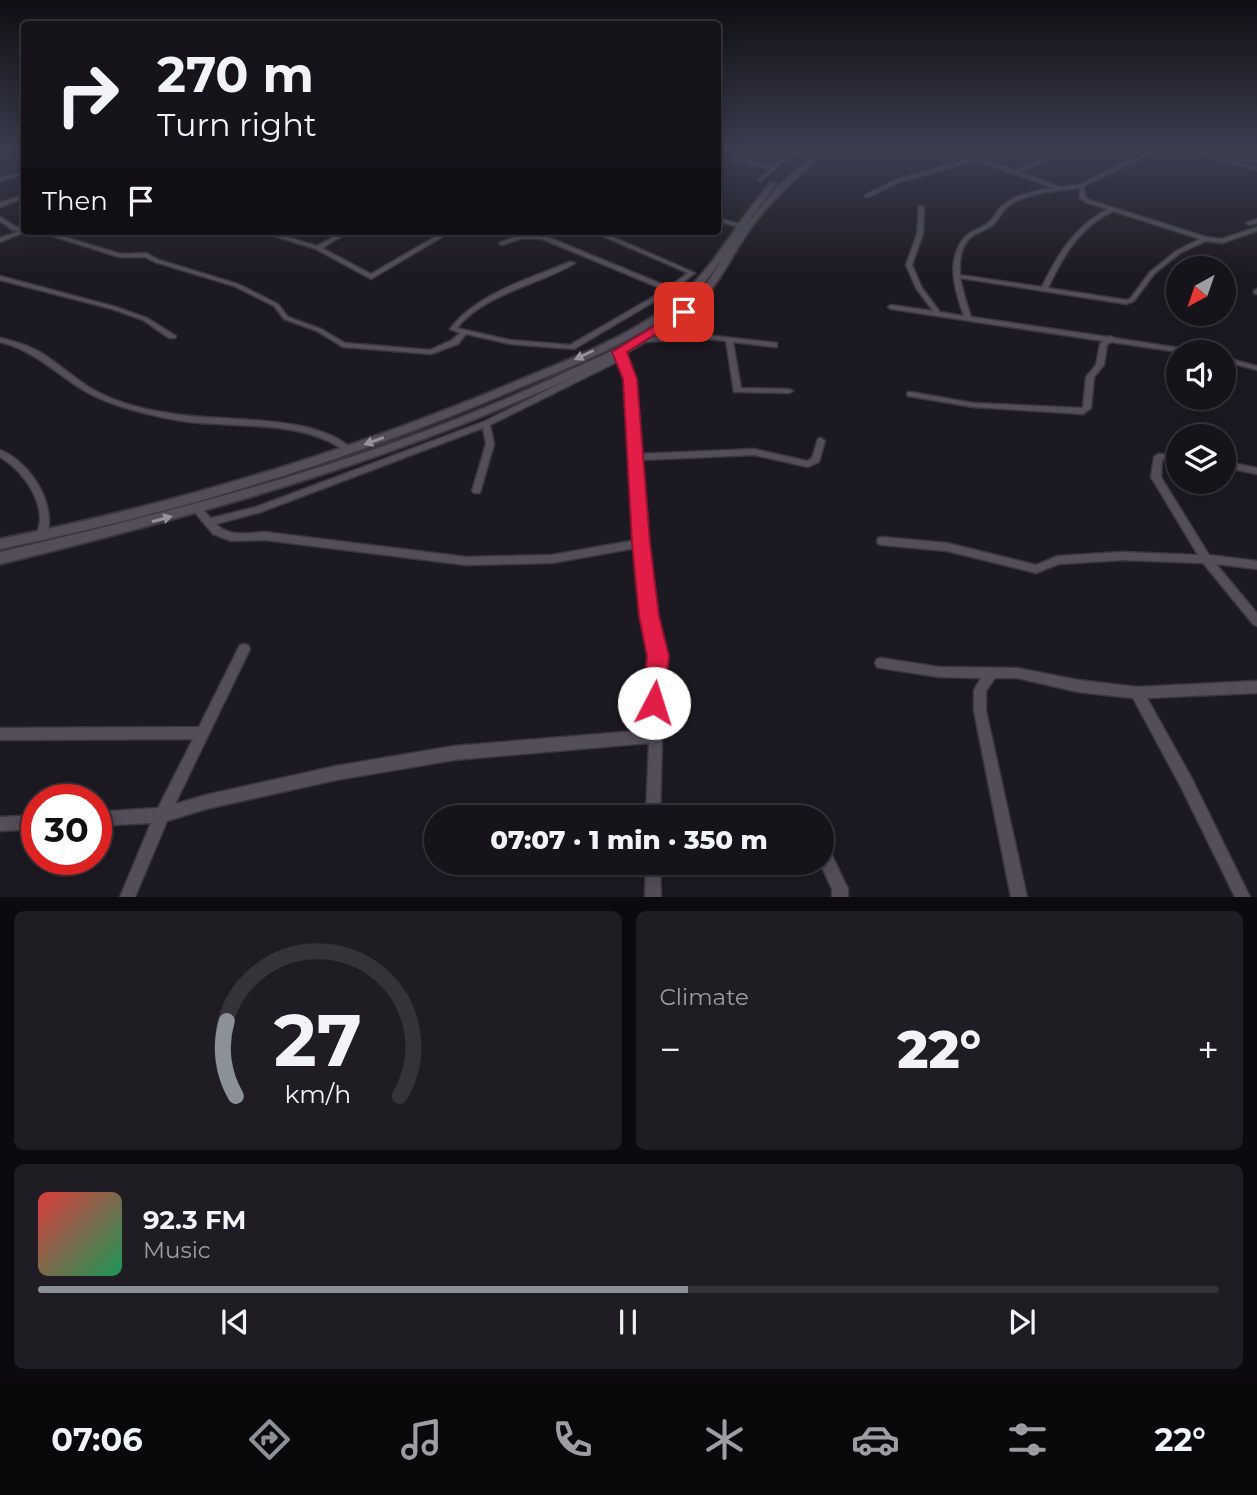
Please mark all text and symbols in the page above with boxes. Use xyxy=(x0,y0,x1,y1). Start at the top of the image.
text: 270 m xyxy=(157,45,314,104)
icon: right xyxy=(42,49,133,140)
text: Turn right xyxy=(157,105,317,144)
icon: arrive xyxy=(122,182,160,220)
text: Then xyxy=(42,185,108,217)
north arrow xyxy=(1166,256,1236,326)
map controls xyxy=(1166,256,1236,494)
pin xyxy=(654,282,714,342)
icon: arrive xyxy=(665,293,703,331)
button: sound xyxy=(1166,340,1236,410)
one-way arrow xyxy=(574,349,594,360)
button: layers xyxy=(1166,424,1236,494)
one-way arrow xyxy=(363,436,384,447)
one-way arrow xyxy=(151,513,173,524)
position arrow xyxy=(617,666,691,740)
speed limit sign: 30 xyxy=(21,784,112,875)
text: 07:07 · 1 min · 350 m xyxy=(490,824,768,856)
text: Climate xyxy=(660,983,749,1011)
text: 27 xyxy=(274,997,362,1085)
text: 22° xyxy=(897,1018,981,1081)
text: − xyxy=(660,1026,681,1073)
text: + xyxy=(1197,1026,1219,1073)
text: km/h xyxy=(284,1079,351,1109)
text: 92.3 FM xyxy=(143,1204,246,1236)
text: Music xyxy=(143,1236,211,1264)
icon: previous xyxy=(216,1303,254,1341)
icon: pause xyxy=(609,1303,647,1341)
icon: next xyxy=(1003,1303,1041,1341)
icon: directions xyxy=(245,1415,294,1464)
icon: music xyxy=(397,1415,446,1464)
icon: phone xyxy=(548,1415,597,1464)
icon: climate xyxy=(700,1415,749,1464)
icon: car xyxy=(851,1415,900,1464)
icon: filters xyxy=(1003,1415,1052,1464)
text: 07:06 xyxy=(51,1420,143,1459)
text: 22° xyxy=(1155,1420,1206,1459)

